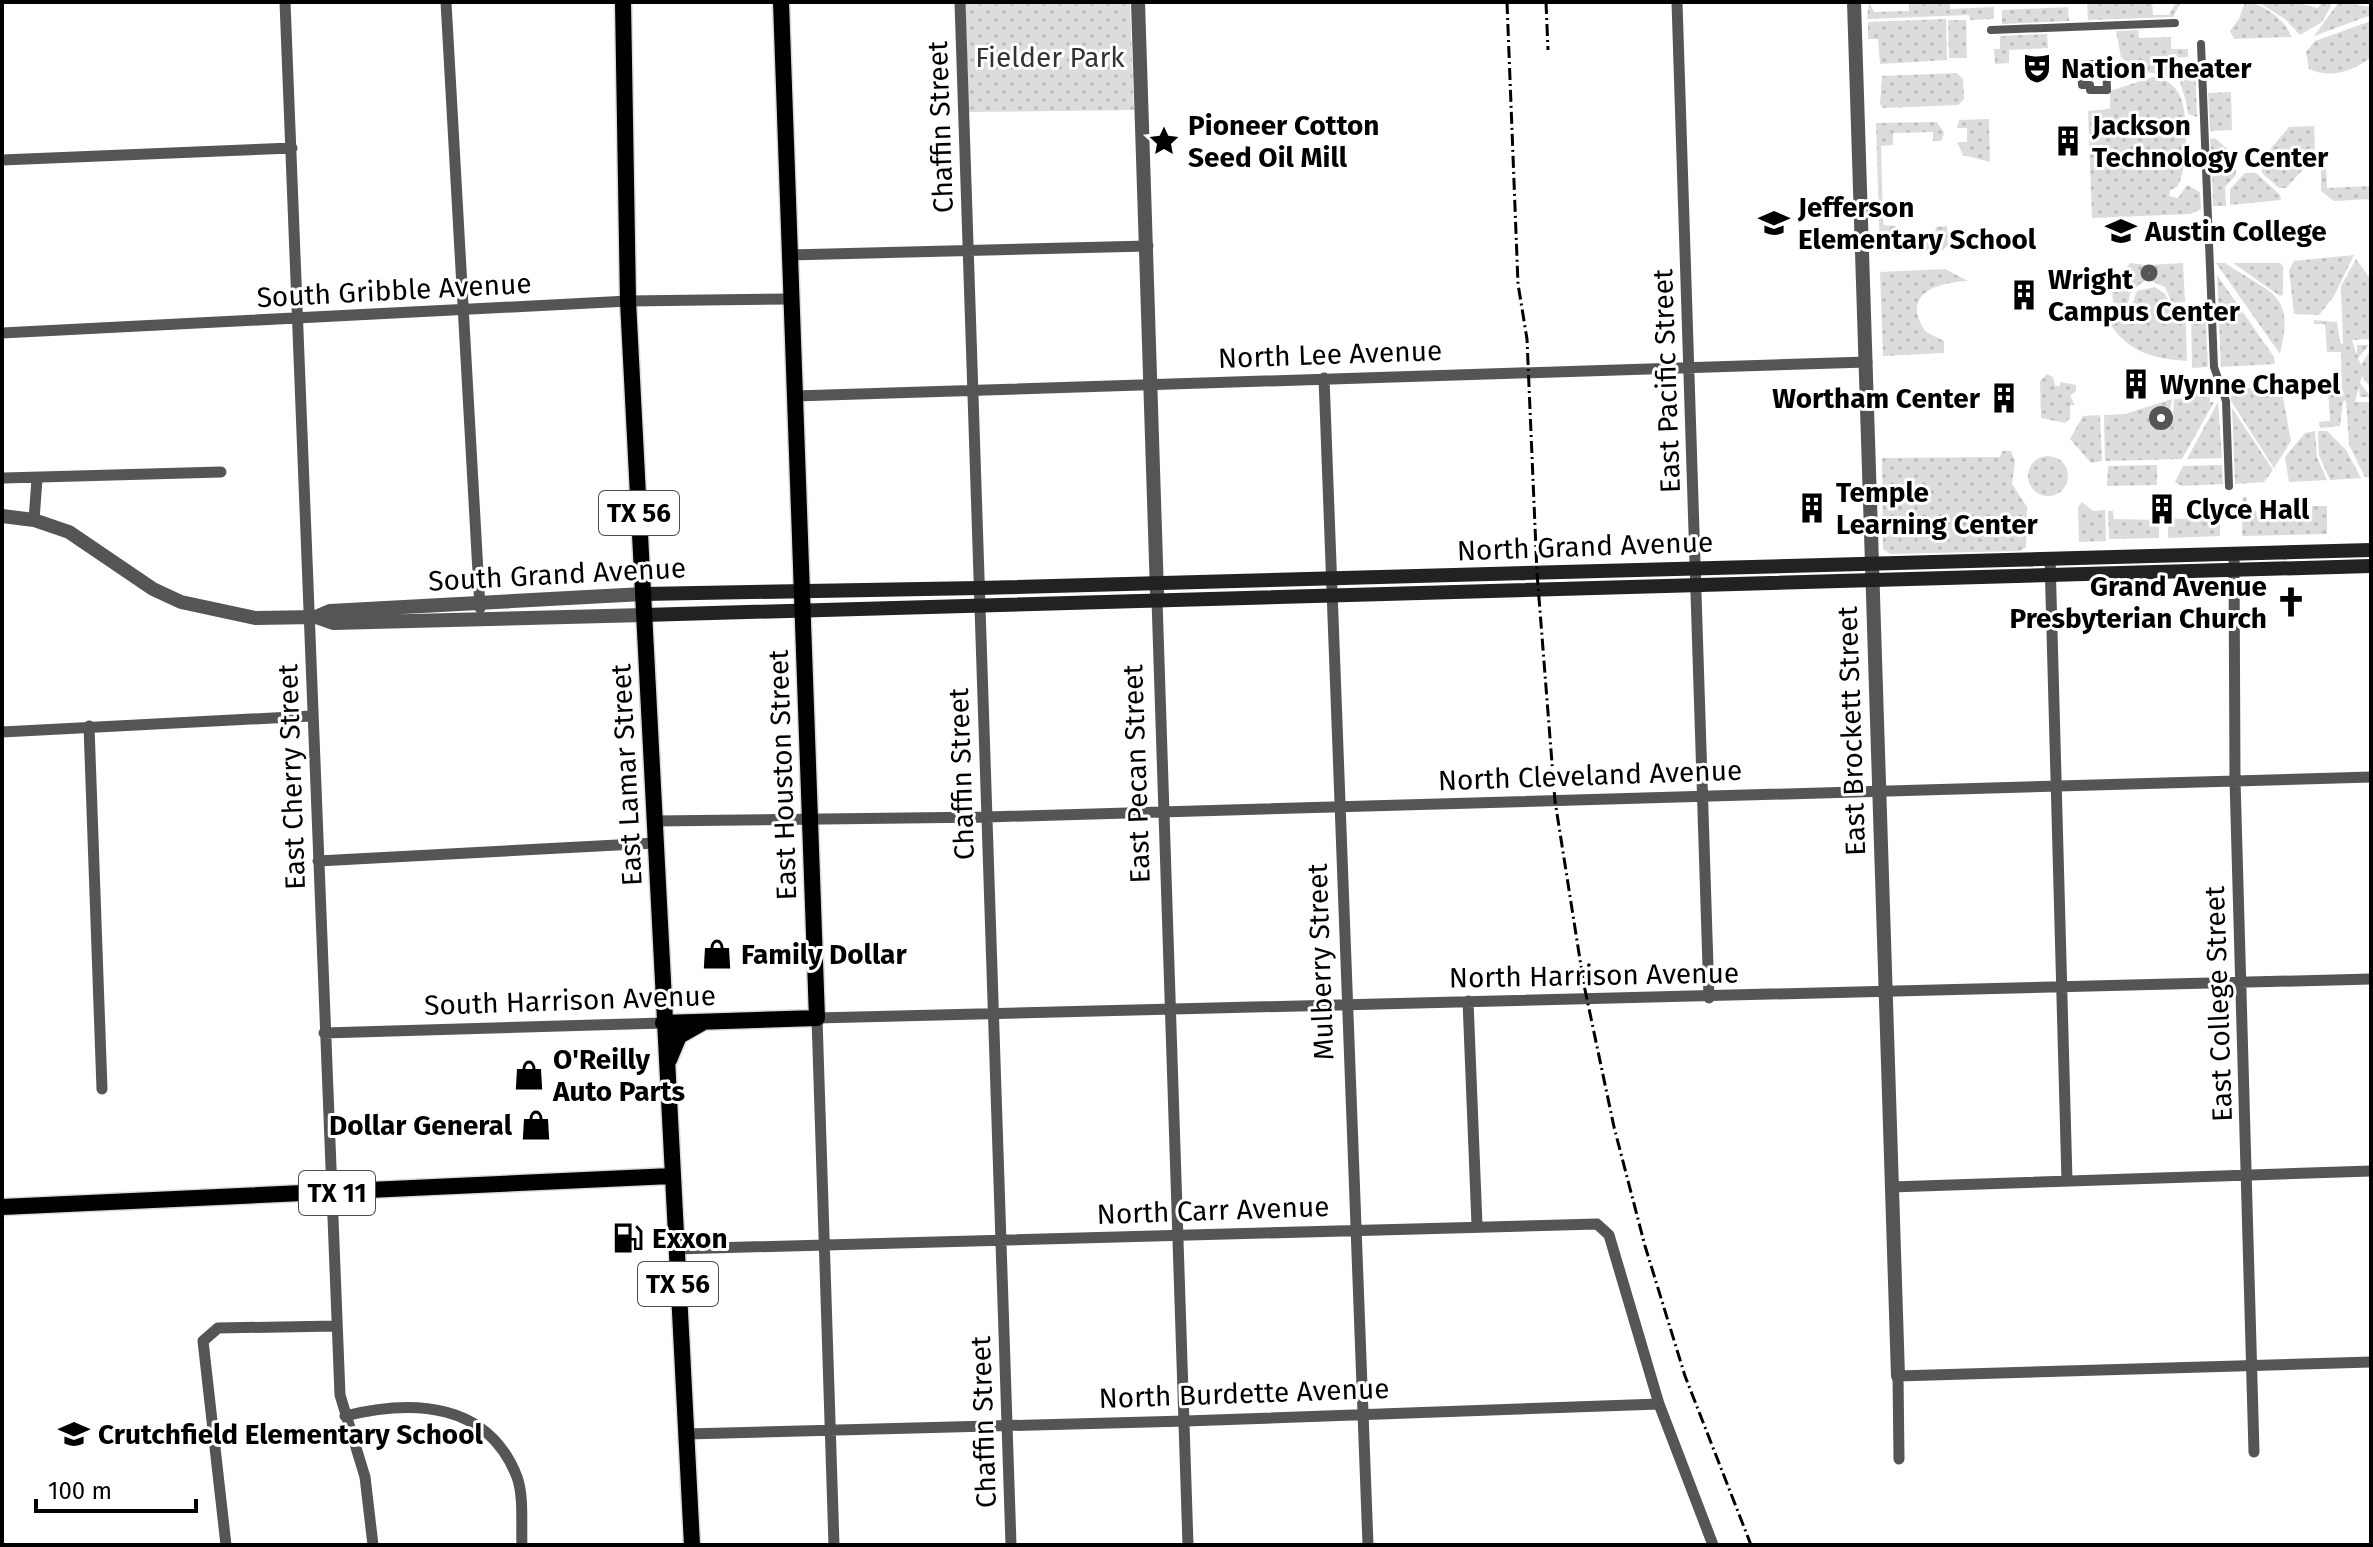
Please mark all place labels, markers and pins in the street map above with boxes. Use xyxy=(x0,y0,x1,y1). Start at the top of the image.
theatre icon: Nation Theater xyxy=(2020,51,2054,85)
place label: Nation Theater xyxy=(2061,52,2252,85)
place label: Pioneer Cotton Seed Oil Mill xyxy=(1188,109,1380,174)
place label: Jackson Technology Center xyxy=(2091,109,2329,174)
place icon: Pioneer Cotton Seed Oil Mill xyxy=(1147,124,1181,158)
building icon: Jackson Technology Center xyxy=(2051,124,2085,158)
place label: Jefferson Elementary School xyxy=(1797,191,2037,256)
school or university icon: Jefferson Elementary School xyxy=(1757,206,1791,240)
school or university icon: Austin College xyxy=(2104,214,2138,248)
place label: Austin College xyxy=(2144,215,2327,248)
place label: Wright Campus Center xyxy=(2048,263,2241,328)
building icon: Wright Campus Center xyxy=(2007,278,2041,312)
building icon: Wynne Chapel xyxy=(2119,367,2153,401)
place label: Wynne Chapel xyxy=(2160,368,2341,401)
building icon: Wortham Center xyxy=(1987,381,2021,415)
place label: Wortham Center xyxy=(1772,382,1981,415)
place label: Temple Learning Center xyxy=(1836,476,2039,541)
building icon: Temple Learning Center xyxy=(1795,491,1829,525)
building icon: Clyce Hall xyxy=(2145,492,2179,526)
place label: Clyce Hall xyxy=(2186,493,2310,526)
place label: Grand Avenue Presbyterian Church xyxy=(2009,570,2267,635)
church icon: Grand Avenue Presbyterian Church xyxy=(2274,585,2308,619)
shop icon: Family Dollar xyxy=(700,937,734,971)
place label: Family Dollar xyxy=(741,938,907,971)
place label: O'Reilly Auto Parts xyxy=(552,1043,685,1108)
shop icon: O'Reilly Auto Parts xyxy=(512,1058,546,1092)
shop icon: Dollar General xyxy=(519,1108,553,1142)
place label: Dollar General xyxy=(329,1109,513,1142)
fuel station icon: Exxon xyxy=(611,1221,645,1255)
place label: Exxon xyxy=(652,1222,728,1255)
school or university icon: Crutchfield Elementary School xyxy=(57,1417,91,1451)
place label: Crutchfield Elementary School xyxy=(98,1418,484,1451)

